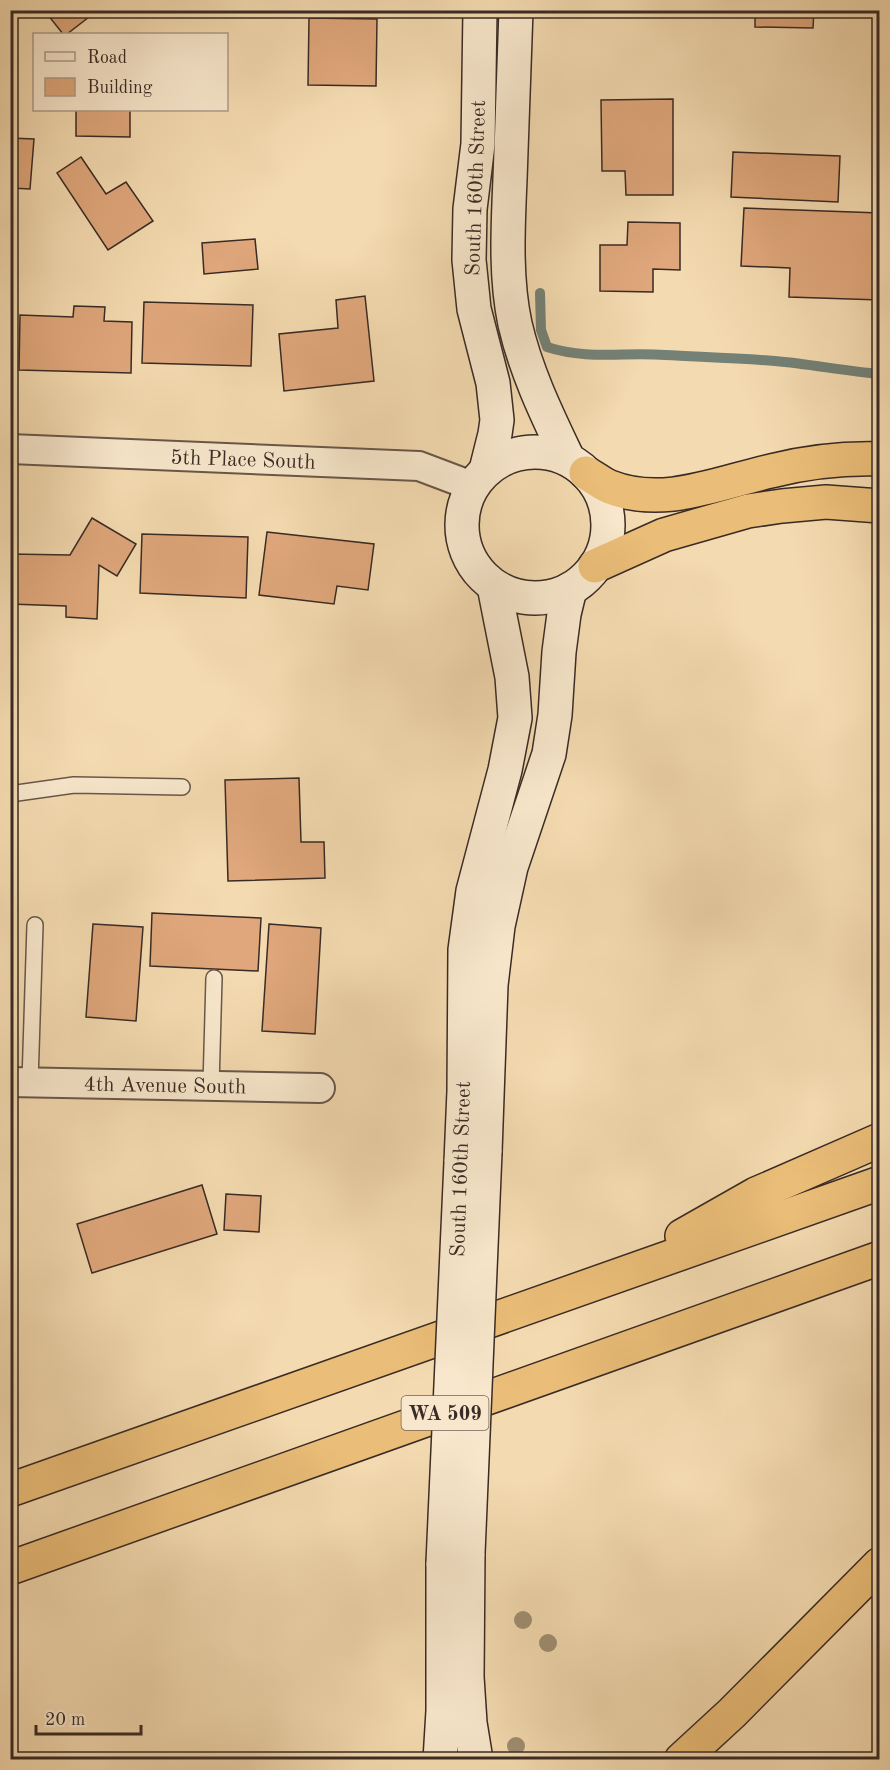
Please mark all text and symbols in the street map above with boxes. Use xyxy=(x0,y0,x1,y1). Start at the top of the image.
legend xyxy=(33,33,228,111)
text: Road xyxy=(87,49,127,67)
text: Building xyxy=(87,79,153,97)
street label: South 160th Street xyxy=(463,100,490,276)
street label: 5th Place South xyxy=(170,447,316,474)
street label: 4th Avenue South xyxy=(83,1075,247,1098)
street label: South 160th Street xyxy=(448,1081,475,1257)
road number: WA 509 xyxy=(402,1396,488,1430)
scale bar xyxy=(36,1698,141,1736)
text: 20 m xyxy=(45,1711,85,1729)

